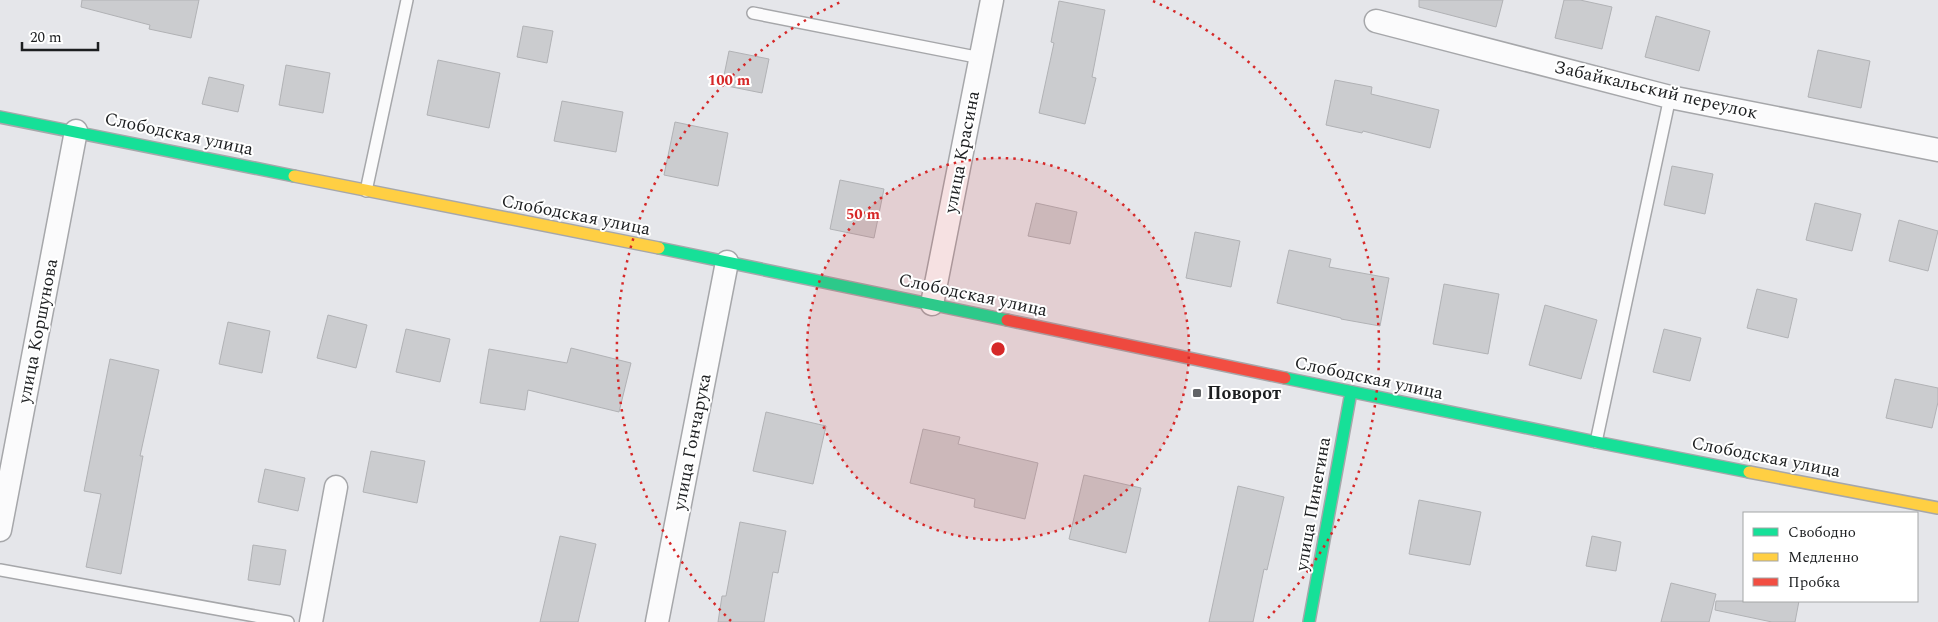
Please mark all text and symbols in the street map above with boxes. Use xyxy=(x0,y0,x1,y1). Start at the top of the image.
scale bar xyxy=(22,20,99,52)
text: 20 m xyxy=(30,26,62,49)
street label: Забайкальский переулок xyxy=(1551,53,1761,127)
text: 100 m xyxy=(708,69,751,92)
street label: улица Красина xyxy=(937,88,987,216)
street label: Слободская улица xyxy=(102,105,256,163)
street label: Слободская улица xyxy=(499,187,653,243)
text: 50 m xyxy=(846,203,881,226)
street label: улица Коршунова xyxy=(11,256,65,407)
street label: Слободская улица xyxy=(896,266,1050,324)
centre of rings xyxy=(989,340,1007,358)
street label: Слободская улица xyxy=(1292,349,1446,407)
street label: улица Гончарука xyxy=(665,371,719,514)
place label: Поворот xyxy=(1207,380,1281,407)
marker: Поворот xyxy=(1191,387,1203,399)
street label: Слободская улица xyxy=(1689,429,1843,485)
street label: улица Пинегина xyxy=(1288,435,1338,574)
legend xyxy=(1743,512,1918,602)
text: Свободно xyxy=(1788,521,1856,544)
text: Медленно xyxy=(1788,546,1859,569)
text: Пробка xyxy=(1788,571,1841,594)

